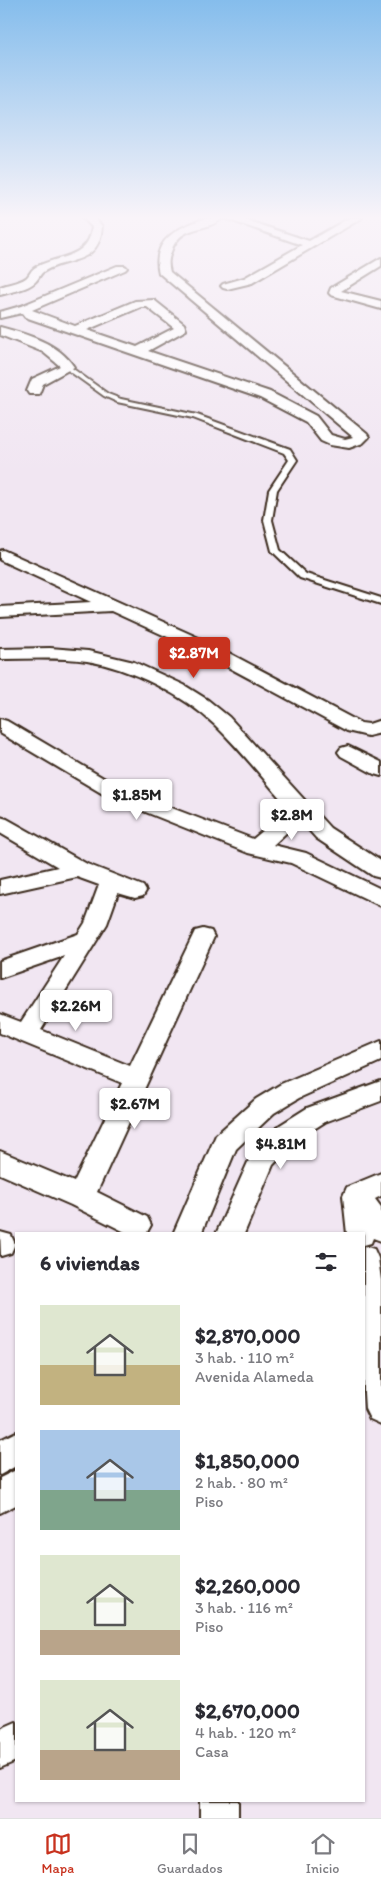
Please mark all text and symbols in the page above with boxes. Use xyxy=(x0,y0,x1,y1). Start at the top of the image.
pin: $2.87M xyxy=(153,636,235,679)
text: $2.87M xyxy=(169,643,219,662)
pin: $1.85M xyxy=(96,778,178,821)
text: $1.85M xyxy=(112,785,162,804)
pin: $2.8M xyxy=(257,798,327,841)
text: $2.8M xyxy=(271,805,313,824)
pin: $2.26M xyxy=(35,990,117,1032)
text: $2.26M xyxy=(51,996,101,1015)
pin: $2.67M xyxy=(94,1088,176,1130)
text: $2.67M xyxy=(110,1094,160,1113)
pin: $4.81M xyxy=(240,1128,322,1170)
text: $4.81M xyxy=(256,1134,306,1153)
icon: filters xyxy=(312,1248,340,1276)
text: 6 viviendas xyxy=(40,1250,140,1275)
text: $2,870,000 xyxy=(195,1323,300,1348)
icon: home xyxy=(80,1325,140,1385)
text: 3 hab. · 110 m² xyxy=(195,1348,294,1367)
text: Avenida Alameda xyxy=(195,1367,314,1386)
text: $1,850,000 xyxy=(195,1448,300,1473)
icon: home xyxy=(80,1450,140,1510)
text: 2 hab. · 80 m² xyxy=(195,1473,288,1492)
text: Piso xyxy=(195,1492,223,1511)
text: $2,260,000 xyxy=(195,1573,301,1598)
icon: home xyxy=(80,1575,140,1635)
text: 3 hab. · 116 m² xyxy=(195,1598,293,1617)
text: Piso xyxy=(195,1617,223,1636)
text: $2,670,000 xyxy=(195,1698,300,1723)
icon: home xyxy=(80,1700,140,1760)
text: 4 hab. · 120 m² xyxy=(195,1723,296,1742)
text: Casa xyxy=(195,1742,229,1761)
tab: Mapa xyxy=(41,1830,74,1877)
tab: Guardados xyxy=(157,1830,223,1877)
tab: Inicio xyxy=(306,1830,339,1877)

